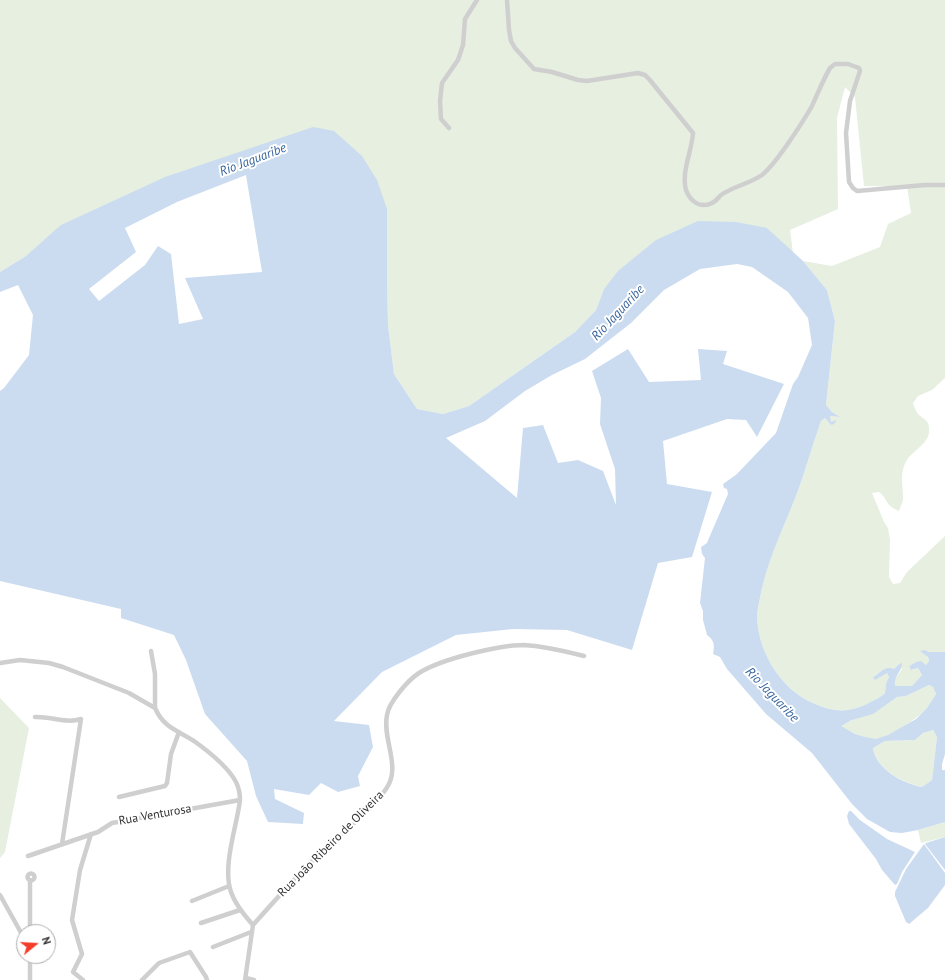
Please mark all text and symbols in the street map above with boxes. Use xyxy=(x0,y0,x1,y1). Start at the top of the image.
water label: Rio Jaguaribe xyxy=(217,140,289,180)
water label: Rio Jaguaribe xyxy=(588,282,648,344)
water label: Rio Jaguaribe xyxy=(742,664,802,726)
street label: Rua João Ribeiro de Oliveira xyxy=(275,788,387,900)
street label: Rua Venturosa xyxy=(118,802,192,828)
north arrow xyxy=(16,924,56,964)
text: N xyxy=(39,935,54,946)

